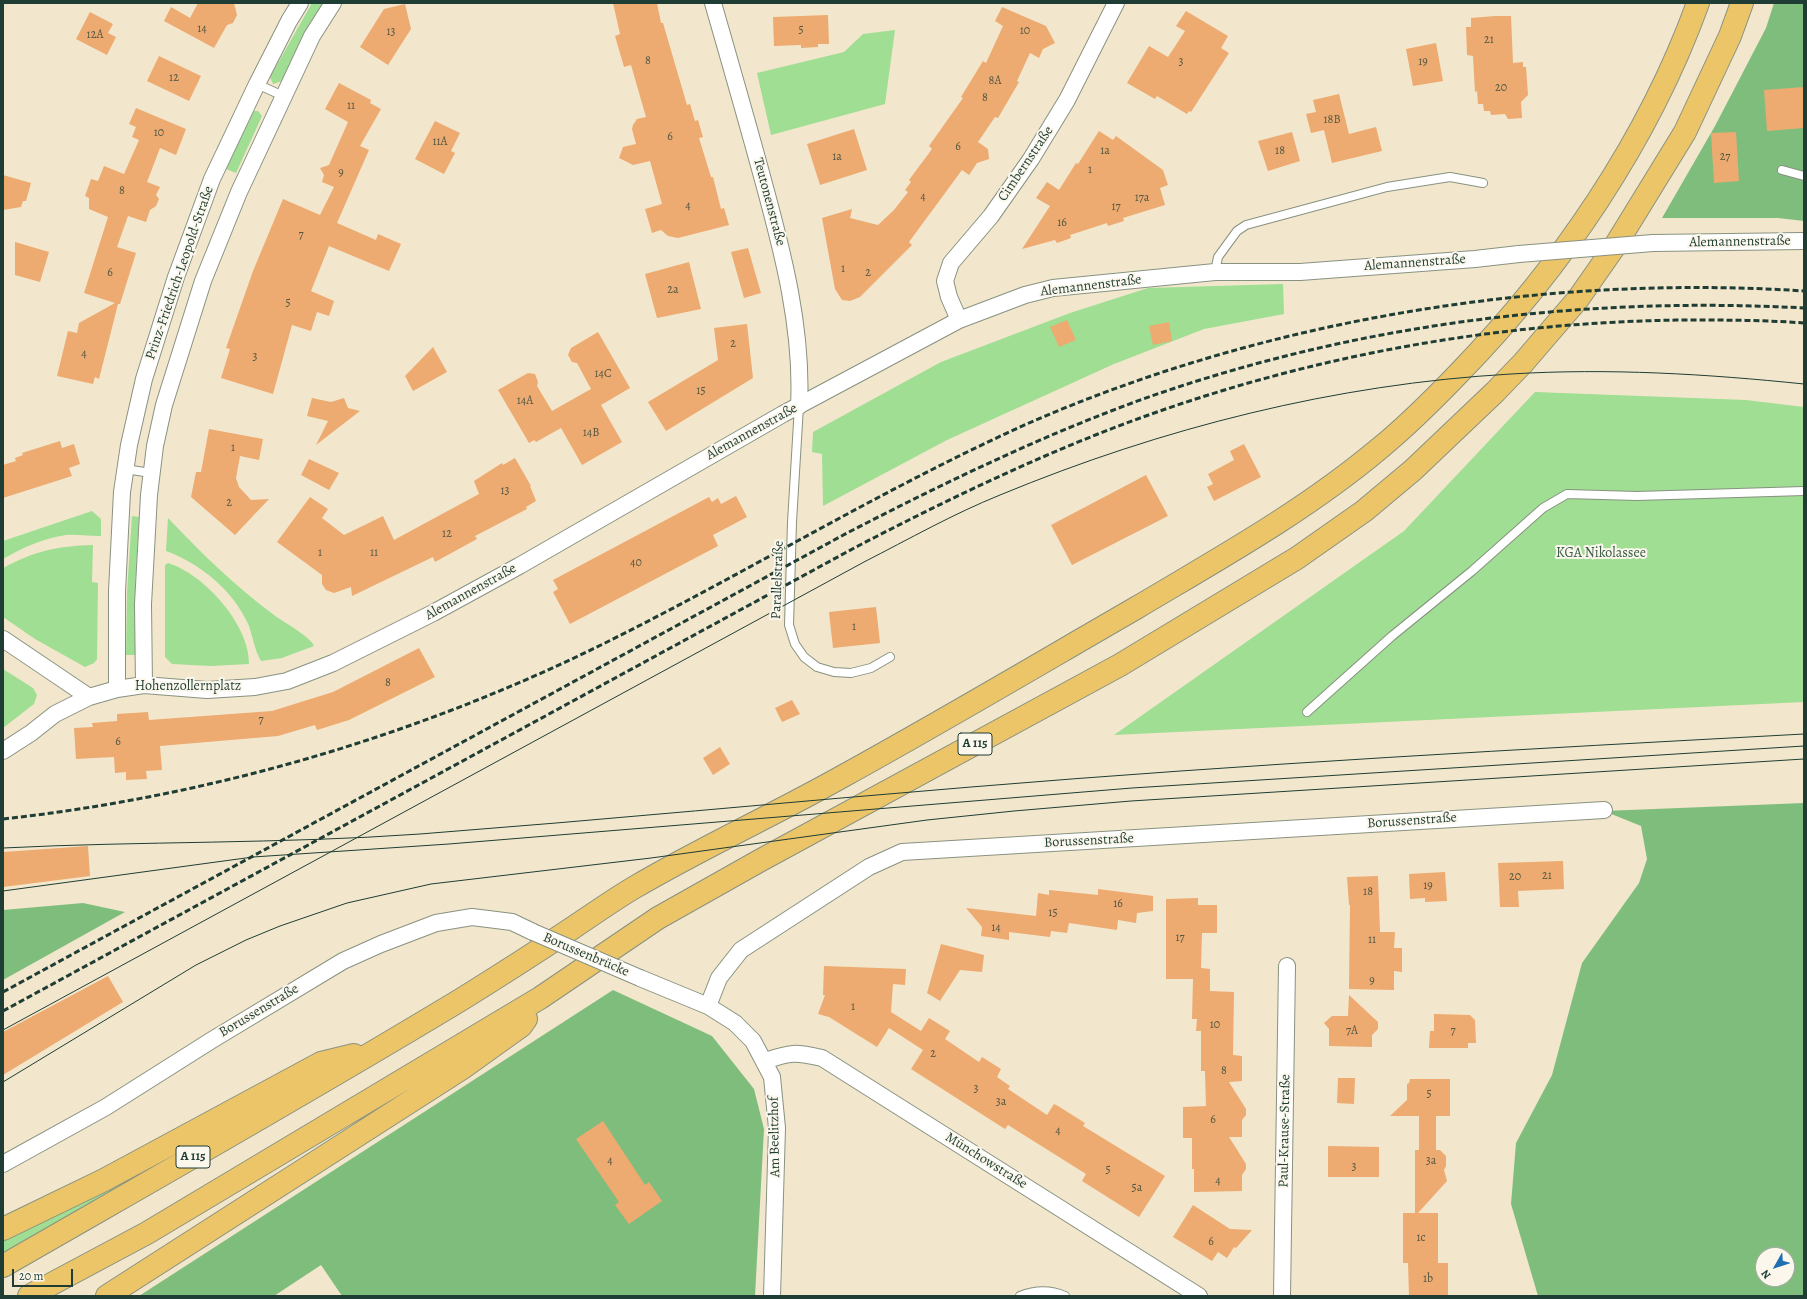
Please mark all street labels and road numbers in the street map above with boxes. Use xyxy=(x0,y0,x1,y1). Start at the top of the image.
street label: Cimbernstraße xyxy=(995,123,1057,205)
street label: Teutonenstraße xyxy=(749,156,789,248)
street label: Prinz-Friedrich-Leopold-Straße xyxy=(142,184,218,362)
street label: Alemannenstraße xyxy=(1689,233,1791,251)
street label: Alemannenstraße xyxy=(1364,251,1466,275)
street label: Alemannenstraße xyxy=(1040,271,1142,301)
street label: Alemannenstraße xyxy=(704,400,800,464)
street label: Parallelstraße xyxy=(768,540,788,620)
street label: Alemannenstraße xyxy=(423,560,519,624)
street label: Hohenzollernplatz xyxy=(135,679,241,695)
road number: A 115 xyxy=(958,733,992,755)
street label: Borussenstraße xyxy=(1367,809,1457,833)
street label: Borussenstraße xyxy=(1044,830,1134,852)
street label: Borussenbrücke xyxy=(540,929,632,981)
street label: Borussenstraße xyxy=(216,981,302,1041)
street label: Paul-Krause-Straße xyxy=(1276,1074,1294,1188)
street label: Am Beelitzhof xyxy=(766,1097,784,1177)
street label: Münchowstraße xyxy=(942,1129,1030,1193)
road number: A 115 xyxy=(176,1146,210,1168)

